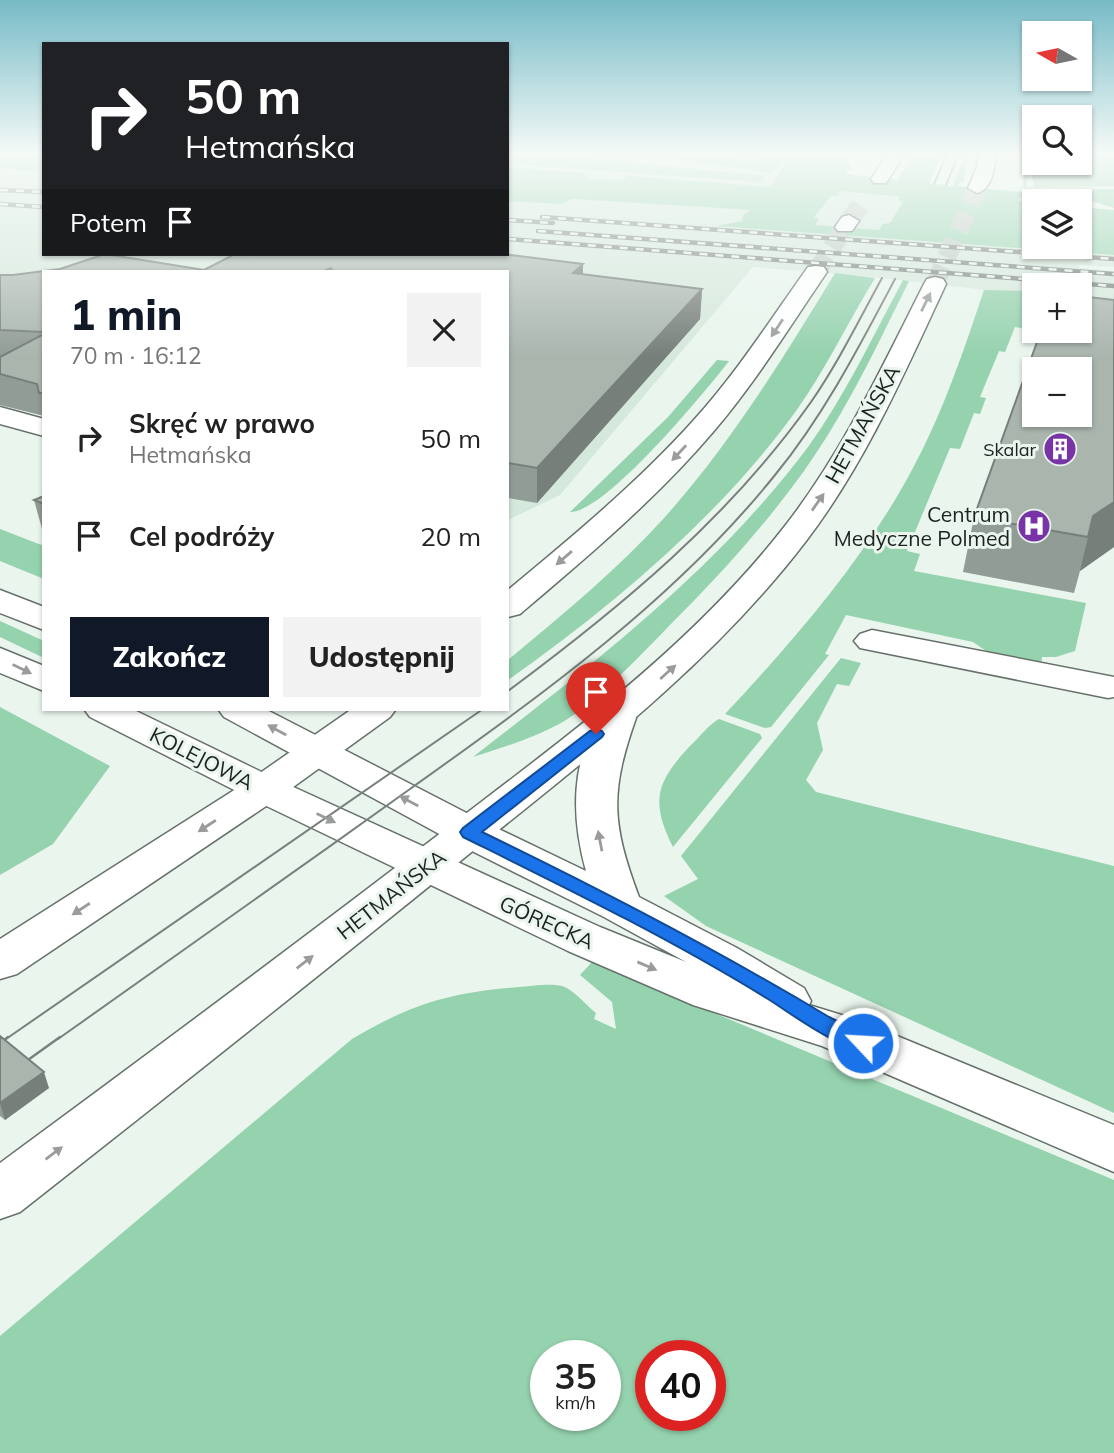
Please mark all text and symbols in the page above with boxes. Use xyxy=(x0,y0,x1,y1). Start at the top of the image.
north arrow xyxy=(1022,21,1092,91)
map controls xyxy=(1022,21,1092,427)
text: 50 m xyxy=(185,65,301,126)
icon: right xyxy=(70,70,161,161)
button: search xyxy=(1022,105,1092,175)
text: Hetmańska xyxy=(185,126,356,166)
button: layers xyxy=(1022,189,1092,259)
icon: arrive xyxy=(161,203,199,241)
text: Potem xyxy=(70,206,147,239)
button: + xyxy=(1022,273,1092,343)
text: 1 min xyxy=(70,288,183,341)
one-way arrow xyxy=(920,292,932,312)
button: close xyxy=(407,293,481,367)
one-way arrow xyxy=(770,318,783,337)
text: 70 m · 16:12 xyxy=(70,341,202,370)
button: − xyxy=(1022,357,1092,427)
street label: HETMAŃSKA xyxy=(819,360,905,488)
text: Skręć w prawo xyxy=(129,407,315,440)
icon: right xyxy=(70,419,108,457)
text: 50 m xyxy=(420,422,481,455)
building icon: Skalar xyxy=(1041,430,1079,468)
place label: Skalar xyxy=(983,438,1036,461)
text: Hetmańska xyxy=(129,440,252,469)
one-way arrow xyxy=(671,444,687,461)
one-way arrow xyxy=(811,493,825,511)
place label: Centrum Medyczne Polmed xyxy=(834,501,1010,551)
hospital icon: Centrum Medyczne Polmed xyxy=(1015,507,1053,545)
icon: arrive xyxy=(70,517,108,555)
text: Cel podróży xyxy=(129,520,274,553)
text: 20 m xyxy=(420,520,481,553)
one-way arrow xyxy=(555,550,573,566)
button: Zakończ xyxy=(70,617,269,697)
button: Udostępnij xyxy=(283,617,481,697)
pin xyxy=(566,662,626,734)
one-way arrow xyxy=(12,664,32,675)
one-way arrow xyxy=(659,665,676,680)
icon: arrive xyxy=(577,673,615,711)
street label: KOLEJOWA xyxy=(146,721,259,796)
one-way arrow xyxy=(267,724,286,736)
one-way arrow xyxy=(399,795,419,806)
one-way arrow xyxy=(315,813,336,824)
one-way arrow xyxy=(198,819,216,833)
one-way arrow xyxy=(595,830,606,852)
street label: HETMAŃSKA xyxy=(331,843,451,945)
street label: GÓRECKA xyxy=(496,890,599,955)
one-way arrow xyxy=(71,902,90,915)
one-way arrow xyxy=(295,954,313,969)
one-way arrow xyxy=(636,960,657,971)
position arrow xyxy=(826,1006,900,1080)
one-way arrow xyxy=(45,1146,63,1161)
speed limit sign: 40 xyxy=(635,1340,726,1431)
text: 35 xyxy=(554,1354,597,1398)
text: km/h xyxy=(555,1391,596,1414)

